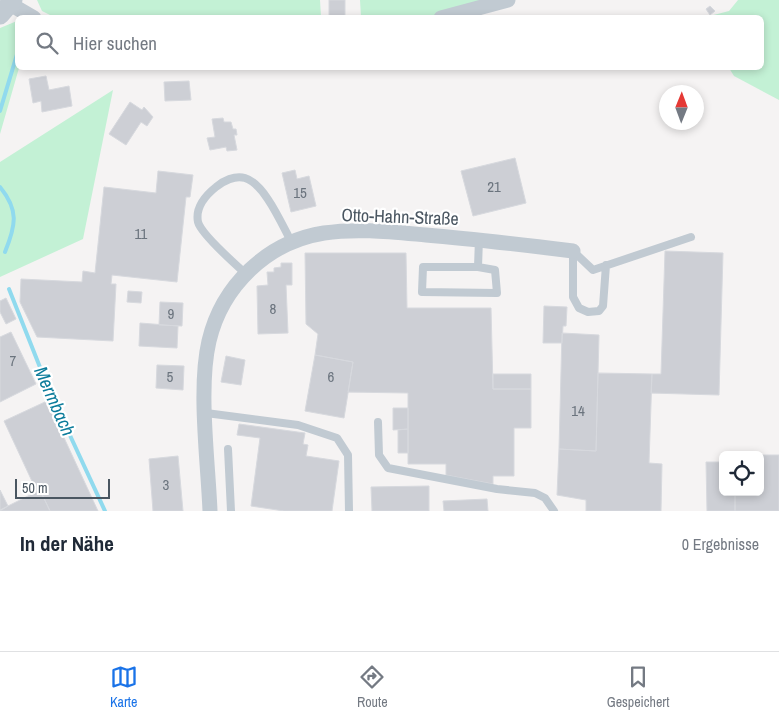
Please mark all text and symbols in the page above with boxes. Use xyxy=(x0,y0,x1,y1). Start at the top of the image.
search box xyxy=(15,15,764,70)
icon: search xyxy=(33,29,61,57)
text: Hier suchen xyxy=(73,30,157,56)
north arrow xyxy=(659,85,704,130)
house number: 21 xyxy=(487,176,501,197)
house number: 15 xyxy=(293,182,307,203)
street label: Otto-Hahn-Straße xyxy=(341,202,459,231)
house number: 11 xyxy=(135,223,148,244)
house number: 8 xyxy=(270,298,277,319)
house number: 9 xyxy=(168,303,175,324)
house number: 7 xyxy=(10,350,17,371)
water label: Mermbach xyxy=(28,362,82,440)
house number: 5 xyxy=(167,366,174,387)
house number: 6 xyxy=(328,366,335,387)
house number: 14 xyxy=(571,400,585,421)
map controls xyxy=(719,451,764,496)
button: locate xyxy=(719,451,764,496)
house number: 3 xyxy=(163,474,170,495)
scale bar xyxy=(15,476,110,499)
text: 50 m xyxy=(22,479,48,497)
text: In der Nähe xyxy=(20,529,114,558)
text: 0 Ergebnisse xyxy=(682,533,759,555)
tab: Karte xyxy=(110,663,138,711)
tab: Route xyxy=(357,663,388,711)
tab: Gespeichert xyxy=(607,663,669,711)

